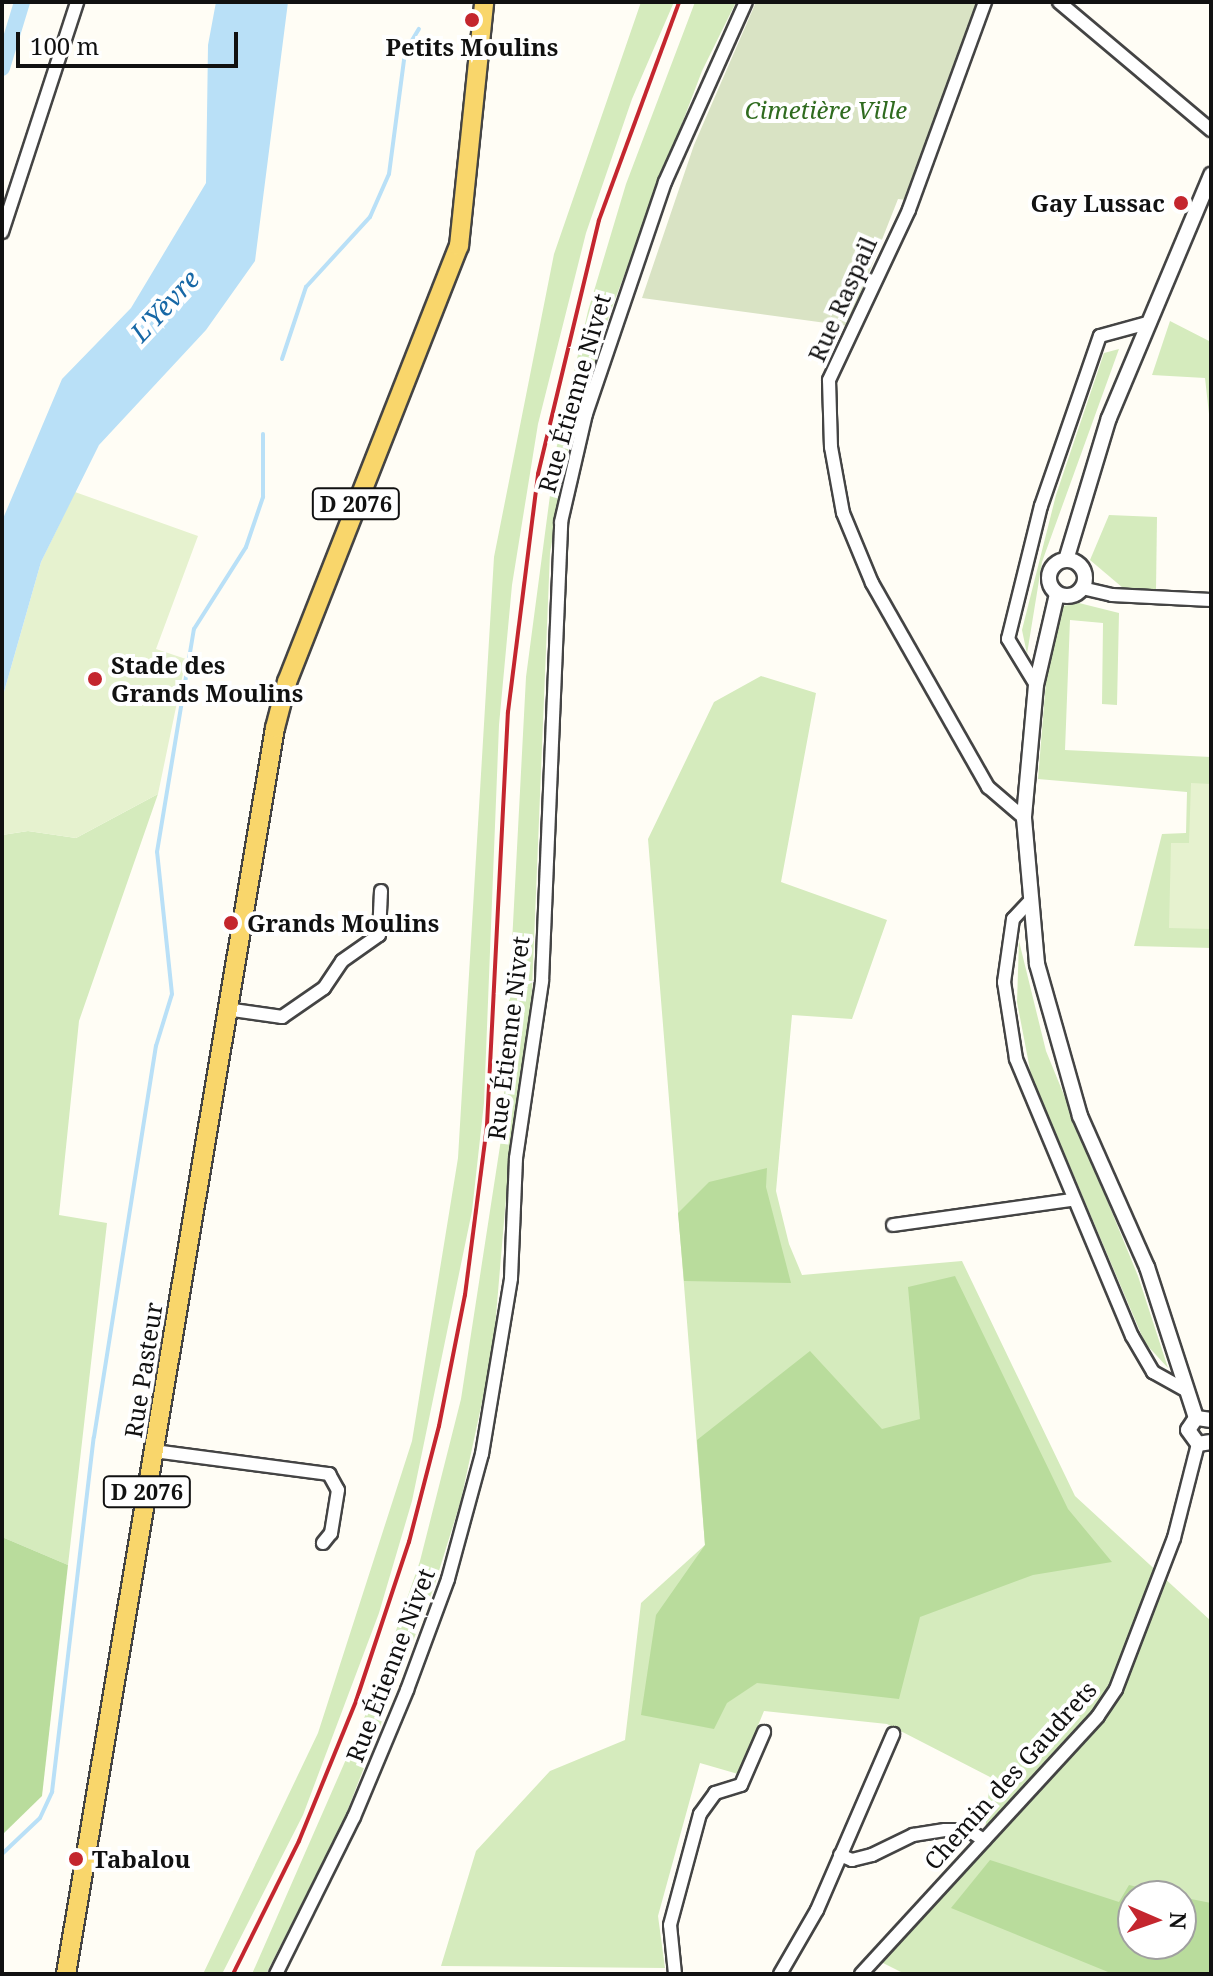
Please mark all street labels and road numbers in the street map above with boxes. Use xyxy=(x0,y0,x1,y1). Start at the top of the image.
street label: Rue Raspail xyxy=(802,232,882,366)
street label: Rue Étienne Nivet xyxy=(532,290,616,496)
road number: D 2076 xyxy=(310,486,402,522)
street label: Rue Étienne Nivet xyxy=(481,934,535,1142)
street label: Rue Pasteur xyxy=(118,1300,168,1440)
road number: D 2076 xyxy=(101,1474,193,1510)
street label: Rue Étienne Nivet xyxy=(340,1564,440,1766)
street label: Chemin des Gaudrets xyxy=(918,1675,1102,1875)

